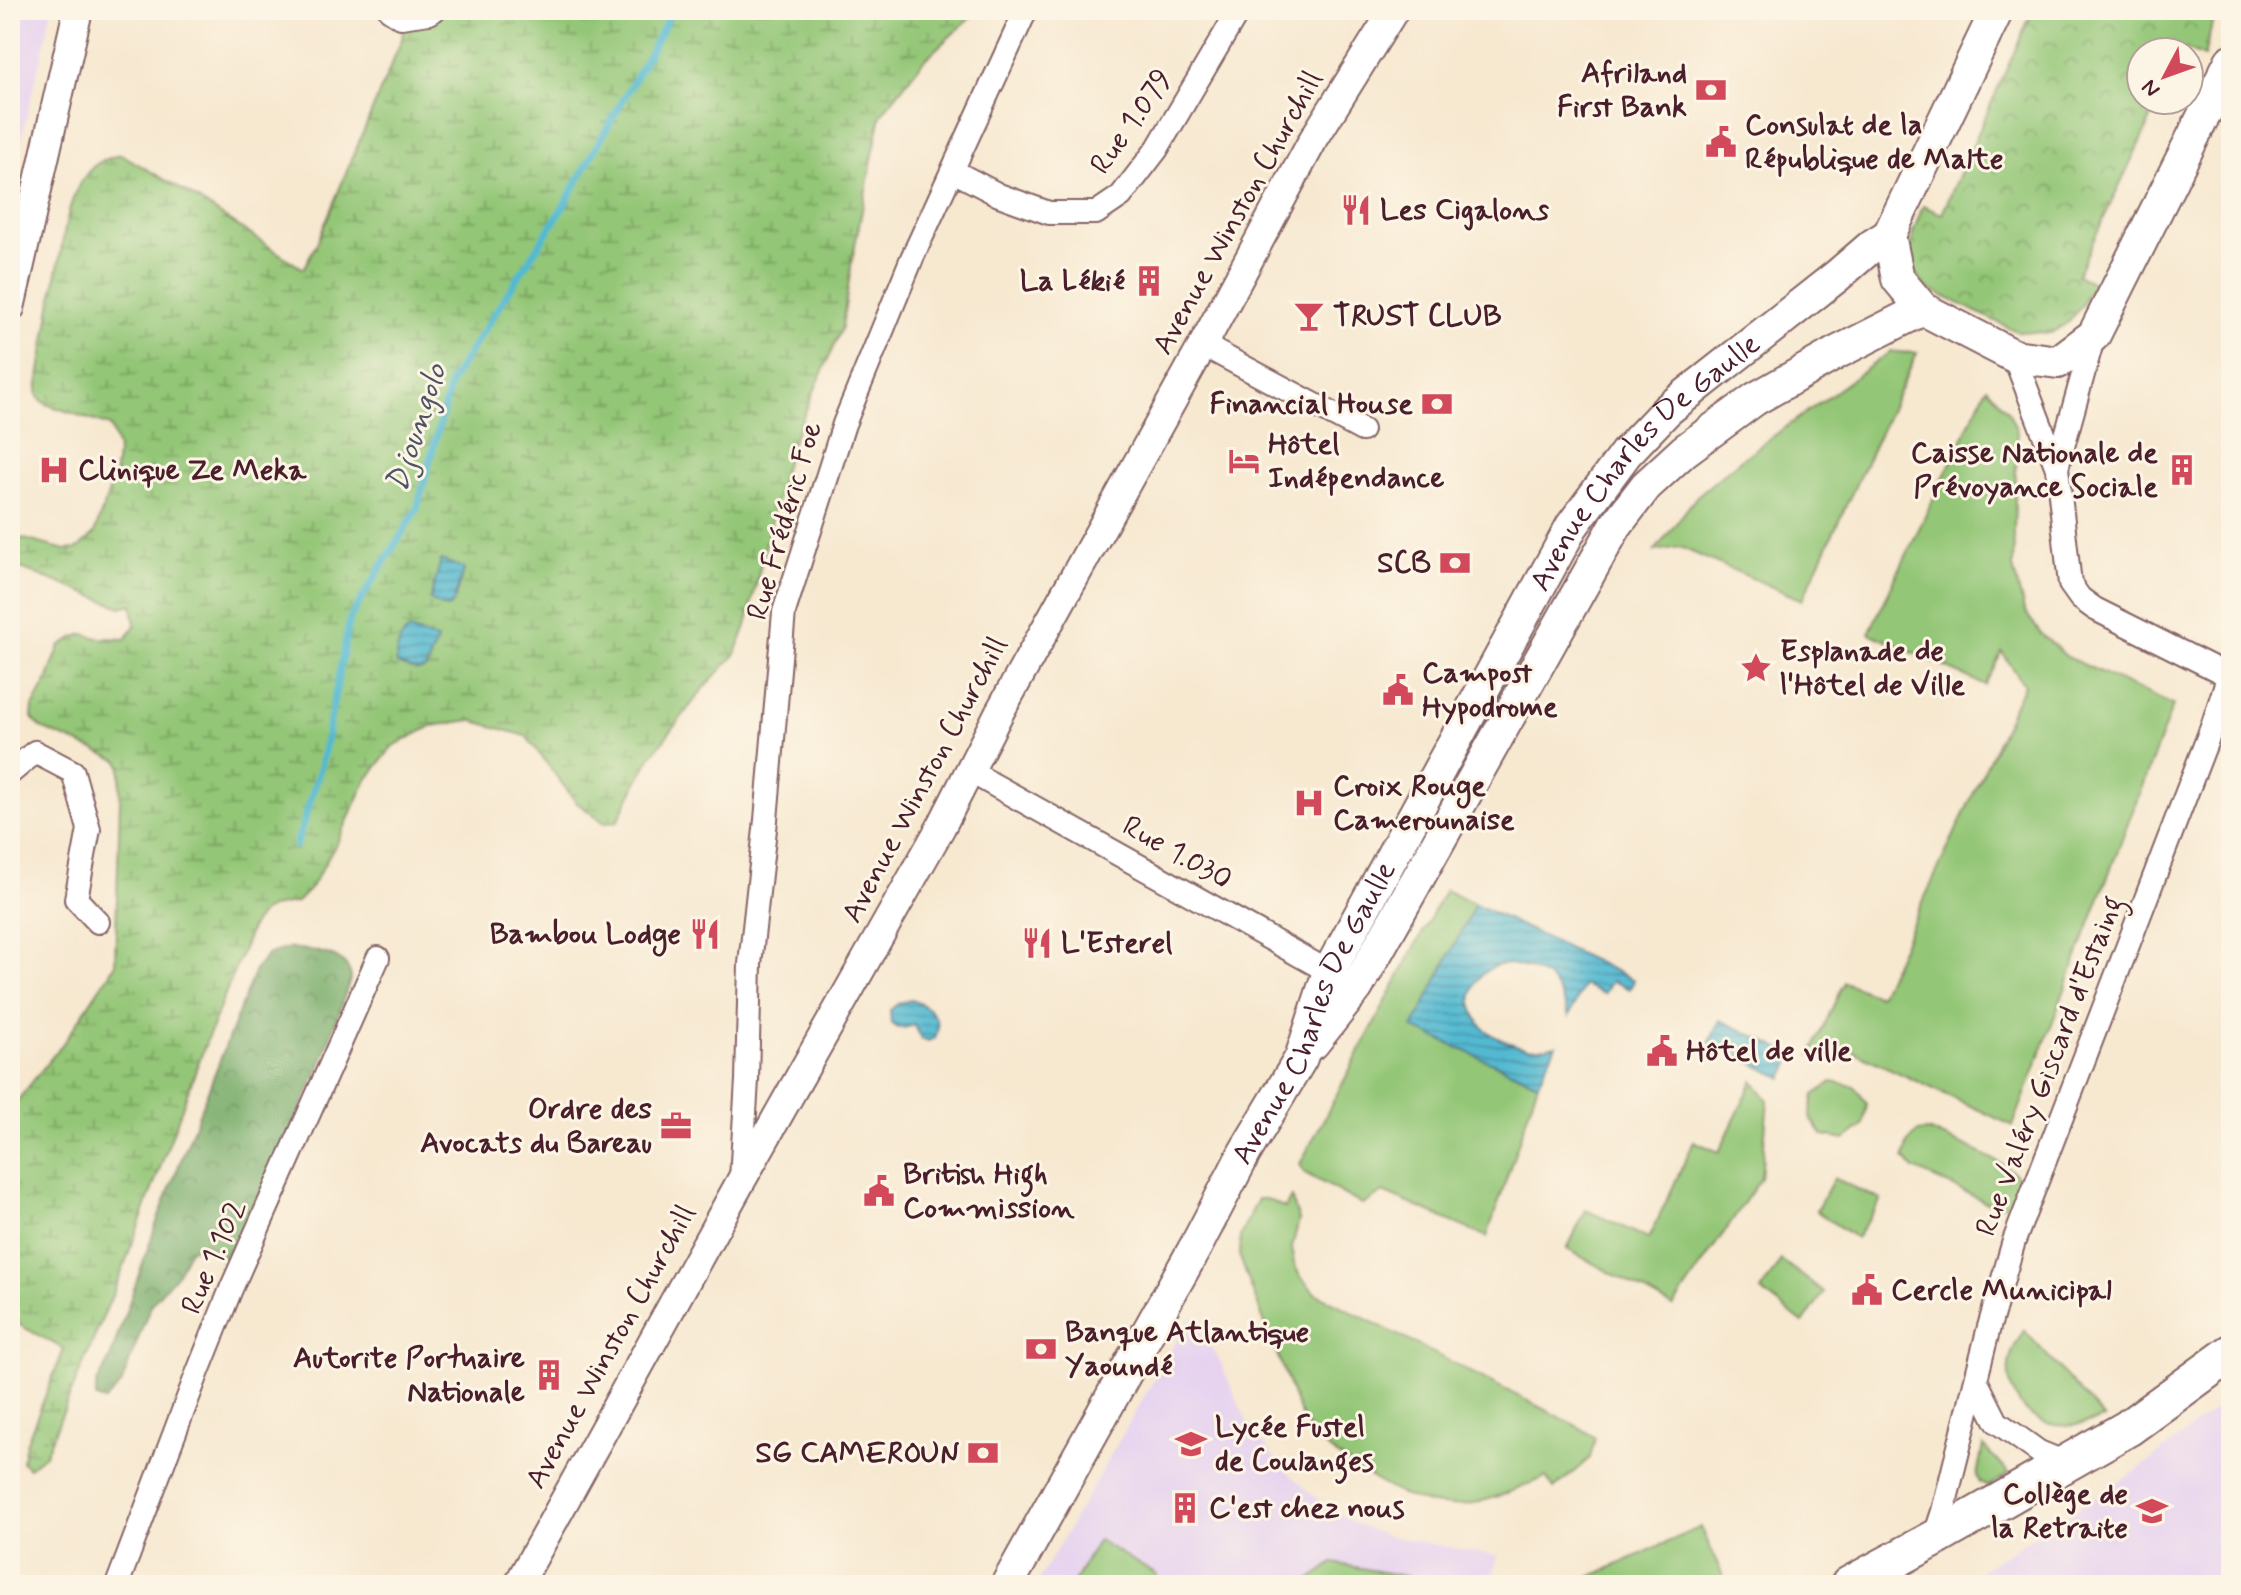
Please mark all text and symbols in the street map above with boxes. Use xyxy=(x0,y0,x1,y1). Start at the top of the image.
north arrow xyxy=(2125,36,2205,116)
place label: Afriland First Bank xyxy=(1557,54,1687,127)
street label: Rue 1.079 xyxy=(1082,62,1182,182)
street label: Avenue Winston Churchill xyxy=(1144,64,1332,362)
bank icon: Afriland First Bank xyxy=(1694,73,1728,107)
text: N xyxy=(2136,73,2167,103)
place label: Consulat de la République de Malte xyxy=(1745,106,2003,179)
public building icon: Consulat de la République de Malte xyxy=(1704,125,1738,159)
place label: Les Cigalons xyxy=(1380,191,1550,231)
restaurant icon: Les Cigalons xyxy=(1339,193,1373,227)
place label: La Lékié xyxy=(1020,262,1126,301)
building icon: La Lékié xyxy=(1132,264,1166,298)
place label: TRUST CLUB xyxy=(1333,297,1502,336)
bar icon: TRUST CLUB xyxy=(1292,299,1326,333)
street label: Avenue Charles De Gaulle xyxy=(1521,325,1768,598)
water label: Djoungolo xyxy=(377,357,458,498)
place label: Financial House xyxy=(1209,385,1413,424)
bank icon: Financial House xyxy=(1420,387,1454,421)
street label: Rue Frédéric Foe xyxy=(738,417,832,625)
place label: Hôtel Indépendance xyxy=(1268,425,1444,498)
place label: Caisse Nationale de Prévoyance Sociale xyxy=(1911,434,2158,507)
hotel icon: Hôtel Indépendance xyxy=(1227,444,1261,478)
place label: Clinique Ze Meka xyxy=(78,451,307,490)
hospital icon: Clinique Ze Meka xyxy=(37,453,71,487)
building icon: Caisse Nationale de Prévoyance Sociale xyxy=(2165,453,2199,487)
place label: SCB xyxy=(1377,544,1431,583)
bank icon: SCB xyxy=(1438,546,1472,580)
street label: Avenue Winston Churchill xyxy=(833,630,1017,930)
place label: Esplanade de l'Hôtel de Ville xyxy=(1780,632,1966,705)
place icon: Esplanade de l'Hôtel de Ville xyxy=(1739,651,1773,685)
place label: Campost Hypodrome xyxy=(1422,654,1558,727)
public building icon: Campost Hypodrome xyxy=(1381,673,1415,707)
place label: Croix Rouge Camerounaise xyxy=(1333,767,1515,840)
hospital icon: Croix Rouge Camerounaise xyxy=(1292,786,1326,820)
street label: Rue 1.030 xyxy=(1115,807,1239,899)
street label: Avenue Charles De Gaulle xyxy=(1222,854,1405,1171)
street label: Rue Valéry Giscard d'Estaing xyxy=(1967,890,2136,1243)
place label: Bambou Lodge xyxy=(490,915,681,957)
restaurant icon: Bambou Lodge xyxy=(688,917,722,951)
place label: L'Esterel xyxy=(1061,924,1172,963)
restaurant icon: L'Esterel xyxy=(1020,926,1054,960)
place label: Hôtel de ville xyxy=(1686,1032,1852,1071)
public building icon: Hôtel de ville xyxy=(1645,1034,1679,1068)
place label: Ordre des Avocats du Bareau xyxy=(420,1090,653,1163)
office icon: Ordre des Avocats du Bareau xyxy=(659,1109,693,1143)
place label: British High Commission xyxy=(903,1155,1075,1228)
public building icon: British High Commission xyxy=(862,1174,896,1208)
street label: Rue 1.102 xyxy=(172,1194,256,1320)
street label: Avenue Winston Churchill xyxy=(517,1198,705,1496)
place label: Cercle Municipal xyxy=(1891,1271,2112,1310)
public building icon: Cercle Municipal xyxy=(1850,1273,1884,1307)
place label: Banque Atlantique Yaoundé xyxy=(1065,1313,1309,1386)
bank icon: Banque Atlantique Yaoundé xyxy=(1024,1332,1058,1366)
place label: Autorite Portuaire Nationale xyxy=(293,1339,525,1412)
building icon: Autorite Portuaire Nationale xyxy=(532,1358,566,1392)
place label: Lycée Fustel de Coulanges xyxy=(1215,1408,1374,1485)
school or university icon: Lycée Fustel de Coulanges xyxy=(1174,1427,1208,1461)
place label: SG CAMEROUN xyxy=(755,1434,960,1473)
bank icon: SG CAMEROUN xyxy=(966,1436,1000,1470)
place label: Collège de la Retraite xyxy=(1991,1475,2128,1548)
place label: C'est chez nous xyxy=(1209,1489,1405,1528)
building icon: C'est chez nous xyxy=(1168,1491,1202,1525)
school or university icon: Collège de la Retraite xyxy=(2135,1494,2169,1528)

